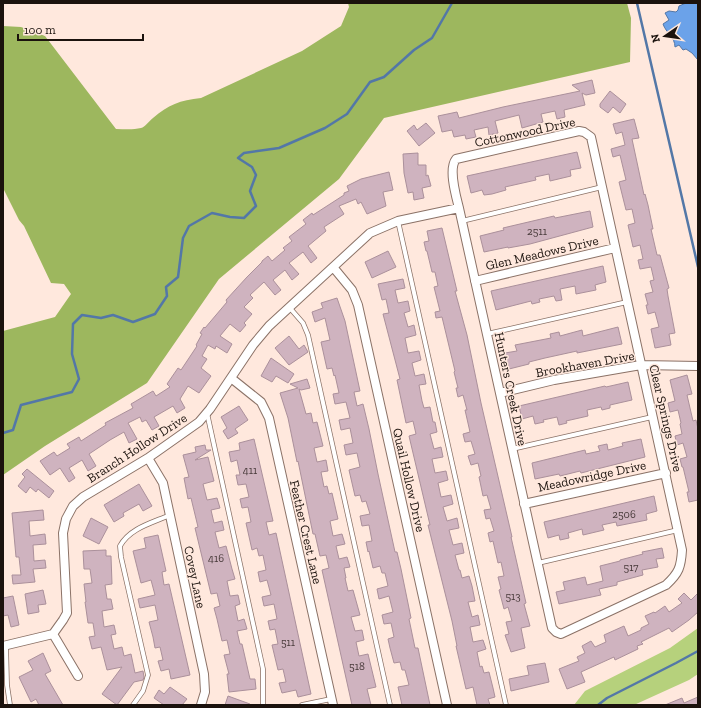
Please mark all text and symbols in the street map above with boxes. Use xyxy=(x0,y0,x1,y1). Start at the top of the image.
scale bar xyxy=(18,16,143,42)
north arrow xyxy=(645,16,685,56)
text: 100 m xyxy=(24,23,56,37)
text: N xyxy=(648,32,663,44)
street label: Cottonwood Drive xyxy=(473,114,577,150)
house number: 2511 xyxy=(527,225,548,238)
street label: Glen Meadows Drive xyxy=(484,233,600,273)
street label: Hunters Creek Drive xyxy=(492,331,530,447)
street label: Brookhaven Drive xyxy=(534,348,636,380)
street label: Clear Springs Drive xyxy=(646,363,686,473)
street label: Branch Hollow Drive xyxy=(84,410,190,486)
street label: Quail Hollow Drive xyxy=(390,427,428,533)
street label: Meadowridge Drive xyxy=(537,457,647,495)
house number: 411 xyxy=(243,464,258,477)
street label: Feather Crest Lane xyxy=(287,479,325,585)
house number: 2506 xyxy=(612,508,636,521)
street label: Covey Lane xyxy=(181,544,209,610)
house number: 416 xyxy=(208,552,224,565)
house number: 517 xyxy=(624,561,638,574)
house number: 513 xyxy=(505,590,521,603)
house number: 511 xyxy=(281,636,296,649)
house number: 518 xyxy=(349,660,365,673)

